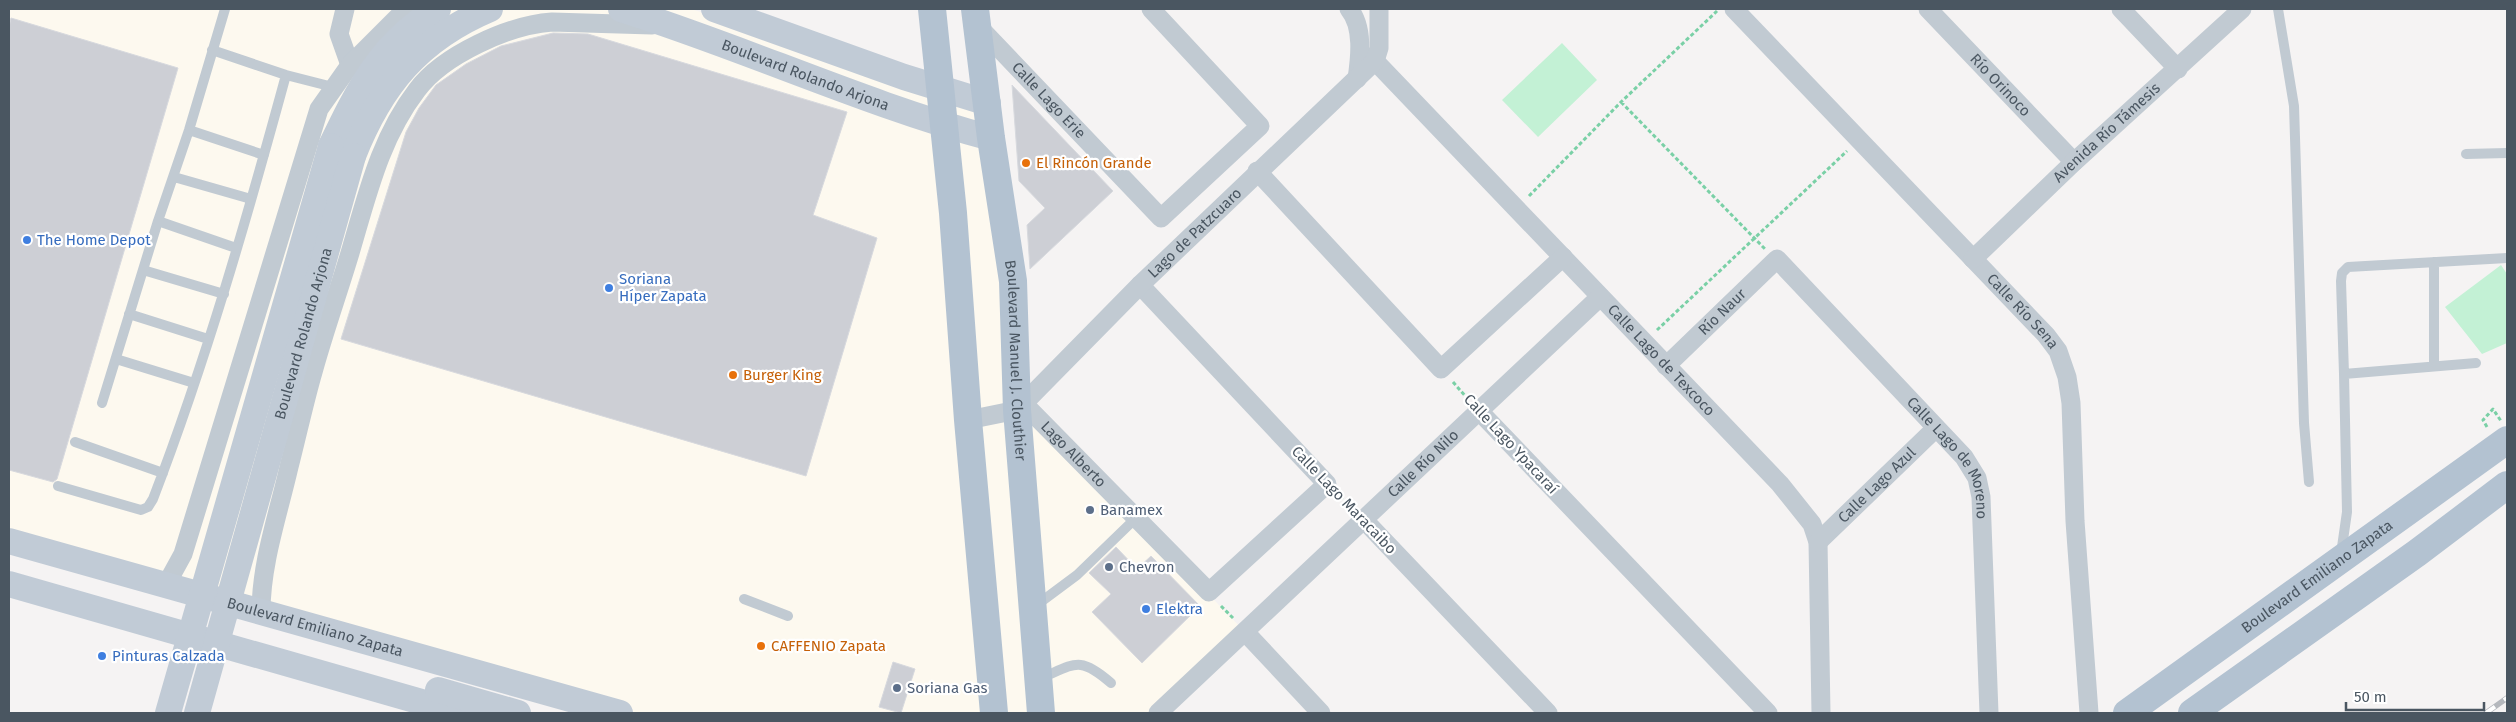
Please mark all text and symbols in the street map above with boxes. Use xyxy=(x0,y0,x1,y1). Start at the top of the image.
street label: Boulevard Rolando Arjona xyxy=(719,36,892,114)
street label: Río Orinoco xyxy=(1966,50,2035,120)
street label: Calle Lago Erie xyxy=(1008,58,1089,142)
street label: Avenida Río Támesis xyxy=(2049,79,2164,186)
place label: El Rincón Grande xyxy=(1036,154,1152,172)
marker: El Rincón Grande xyxy=(1020,157,1032,169)
street label: Lago de Patzcuaro xyxy=(1144,184,1245,282)
place label: The Home Depot xyxy=(37,231,151,249)
marker: The Home Depot xyxy=(21,234,33,246)
street label: Boulevard Rolando Arjona xyxy=(271,246,336,422)
street label: Boulevard Manuel J. Clouthier xyxy=(1001,259,1030,462)
place label: Soriana Híper Zapata xyxy=(619,270,707,305)
street label: Calle Río Sena xyxy=(1983,270,2062,352)
marker: Soriana Híper Zapata xyxy=(603,282,615,294)
street label: Río Naur xyxy=(1695,285,1750,339)
street label: Calle Lago de Texcoco xyxy=(1604,301,1719,419)
place label: Burger King xyxy=(743,366,822,384)
marker: Burger King xyxy=(727,369,739,381)
street label: Calle Lago Ypacaraí xyxy=(1460,390,1562,498)
street label: Calle Lago de Moreno xyxy=(1903,393,1991,519)
street label: Lago Alberto xyxy=(1037,418,1110,491)
street label: Calle Río Nilo xyxy=(1384,426,1462,501)
street label: Calle Lago Maracaibo xyxy=(1288,442,1400,558)
street label: Calle Lago Azul xyxy=(1834,443,1920,527)
place label: Banamex xyxy=(1100,501,1163,519)
marker: Banamex xyxy=(1084,504,1096,516)
street label: Boulevard Emiliano Zapata xyxy=(2238,516,2396,637)
place label: Chevron xyxy=(1119,558,1174,576)
marker: Chevron xyxy=(1103,561,1115,573)
street label: Boulevard Emiliano Zapata xyxy=(225,594,405,661)
place label: Elektra xyxy=(1156,600,1203,618)
marker: Elektra xyxy=(1140,603,1152,615)
place label: CAFFENIO Zapata xyxy=(771,637,886,655)
marker: CAFFENIO Zapata xyxy=(755,640,767,652)
place label: Pinturas Calzada xyxy=(112,647,225,665)
marker: Pinturas Calzada xyxy=(96,650,108,662)
place label: Soriana Gas xyxy=(907,679,988,697)
scale bar xyxy=(2346,680,2484,712)
marker: Soriana Gas xyxy=(891,682,903,694)
text: 50 m xyxy=(2354,688,2387,706)

